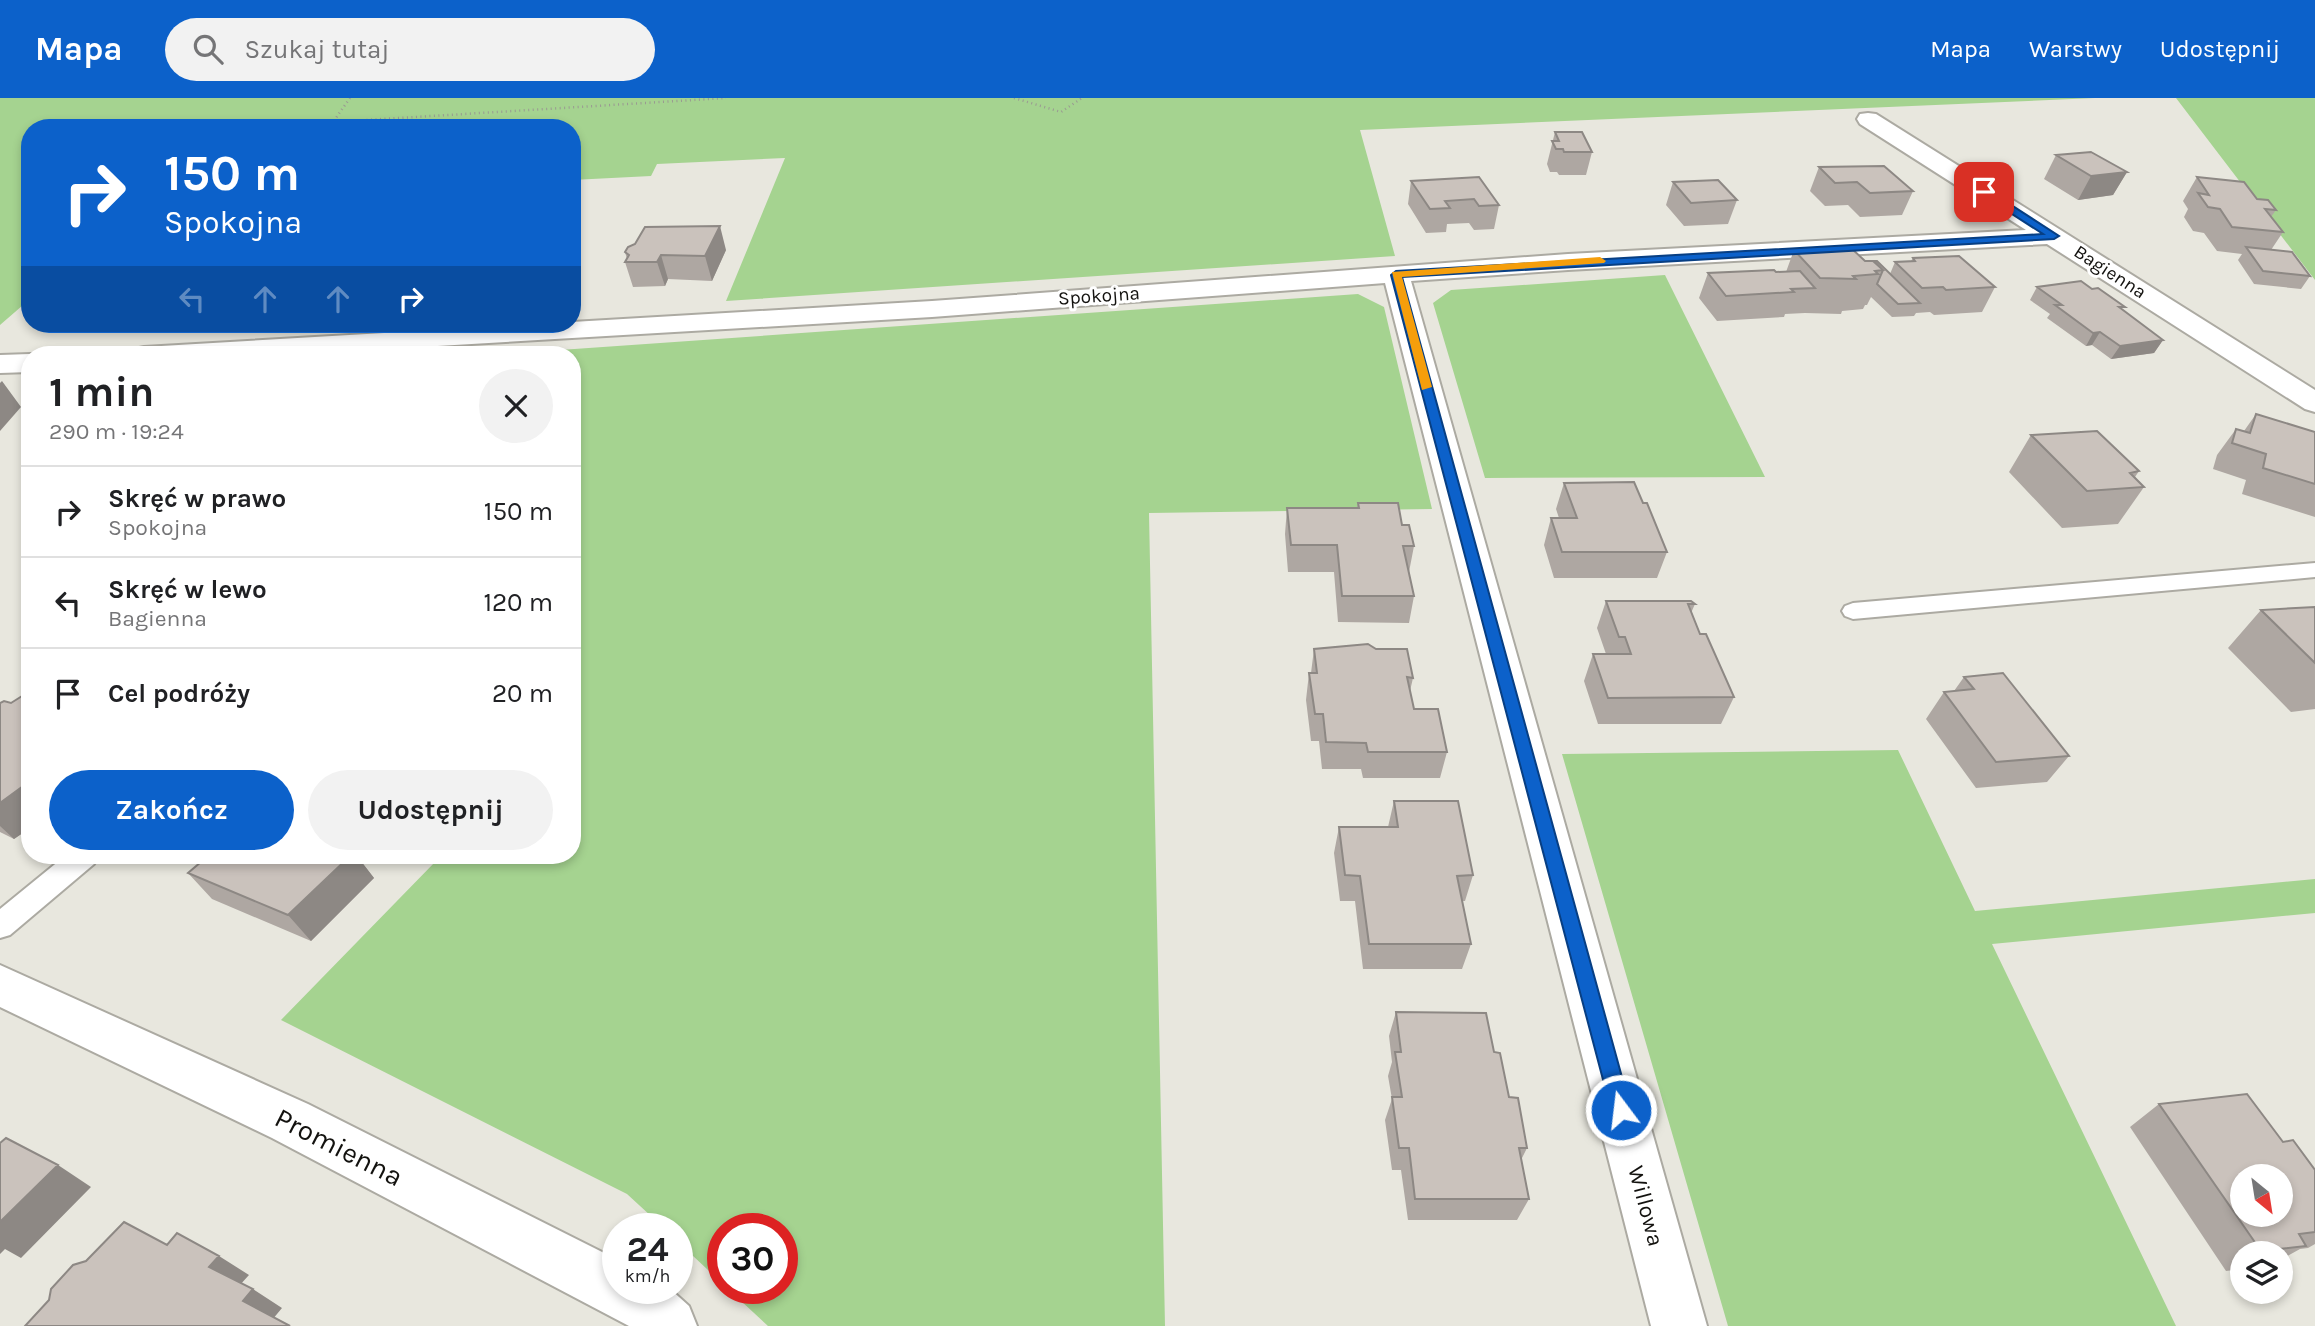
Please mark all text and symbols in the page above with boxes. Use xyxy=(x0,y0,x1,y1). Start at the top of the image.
search box xyxy=(165,18,655,81)
text: Mapa xyxy=(35,30,123,68)
icon: search xyxy=(189,30,227,68)
text: Szukaj tutaj xyxy=(245,34,389,65)
text: Mapa xyxy=(1930,35,1991,63)
text: Warstwy xyxy=(2029,35,2122,63)
text: Udostępnij xyxy=(2160,35,2280,63)
text: 150 m xyxy=(164,145,300,202)
icon: right xyxy=(49,147,140,238)
pin xyxy=(1954,162,2014,222)
icon: arrive xyxy=(1965,173,2003,211)
text: Spokojna xyxy=(164,204,302,241)
street label: Bagienna xyxy=(2070,240,2150,304)
icon: left xyxy=(173,280,211,318)
icon: ahead xyxy=(246,280,284,318)
icon: ahead xyxy=(319,280,357,318)
icon: right xyxy=(392,280,430,318)
street label: Spokojna xyxy=(1057,282,1141,310)
text: 1 min xyxy=(49,367,154,417)
button: close xyxy=(479,369,553,443)
text: 290 m · 19:24 xyxy=(49,418,184,445)
text: Skręć w prawo xyxy=(108,483,286,514)
icon: right xyxy=(49,493,87,531)
text: 150 m xyxy=(484,496,553,527)
text: Spokojna xyxy=(108,514,207,541)
text: Skręć w lewo xyxy=(108,574,267,605)
icon: left xyxy=(49,584,87,622)
text: 120 m xyxy=(483,587,553,618)
text: Bagienna xyxy=(108,605,207,632)
icon: arrive xyxy=(49,675,87,713)
text: Cel podróży xyxy=(108,678,250,709)
text: 20 m xyxy=(492,678,553,709)
button: Zakończ xyxy=(49,770,294,850)
button: Udostępnij xyxy=(308,770,553,850)
position arrow xyxy=(1584,1073,1658,1147)
street label: Promienna xyxy=(270,1101,408,1193)
street label: Willowa xyxy=(1622,1163,1670,1249)
north arrow xyxy=(2230,1164,2292,1227)
map controls xyxy=(2230,1164,2293,1304)
speed limit sign: 30 xyxy=(707,1213,798,1304)
text: 24 xyxy=(627,1229,669,1270)
button: layers xyxy=(2230,1241,2293,1304)
text: km/h xyxy=(625,1265,670,1287)

